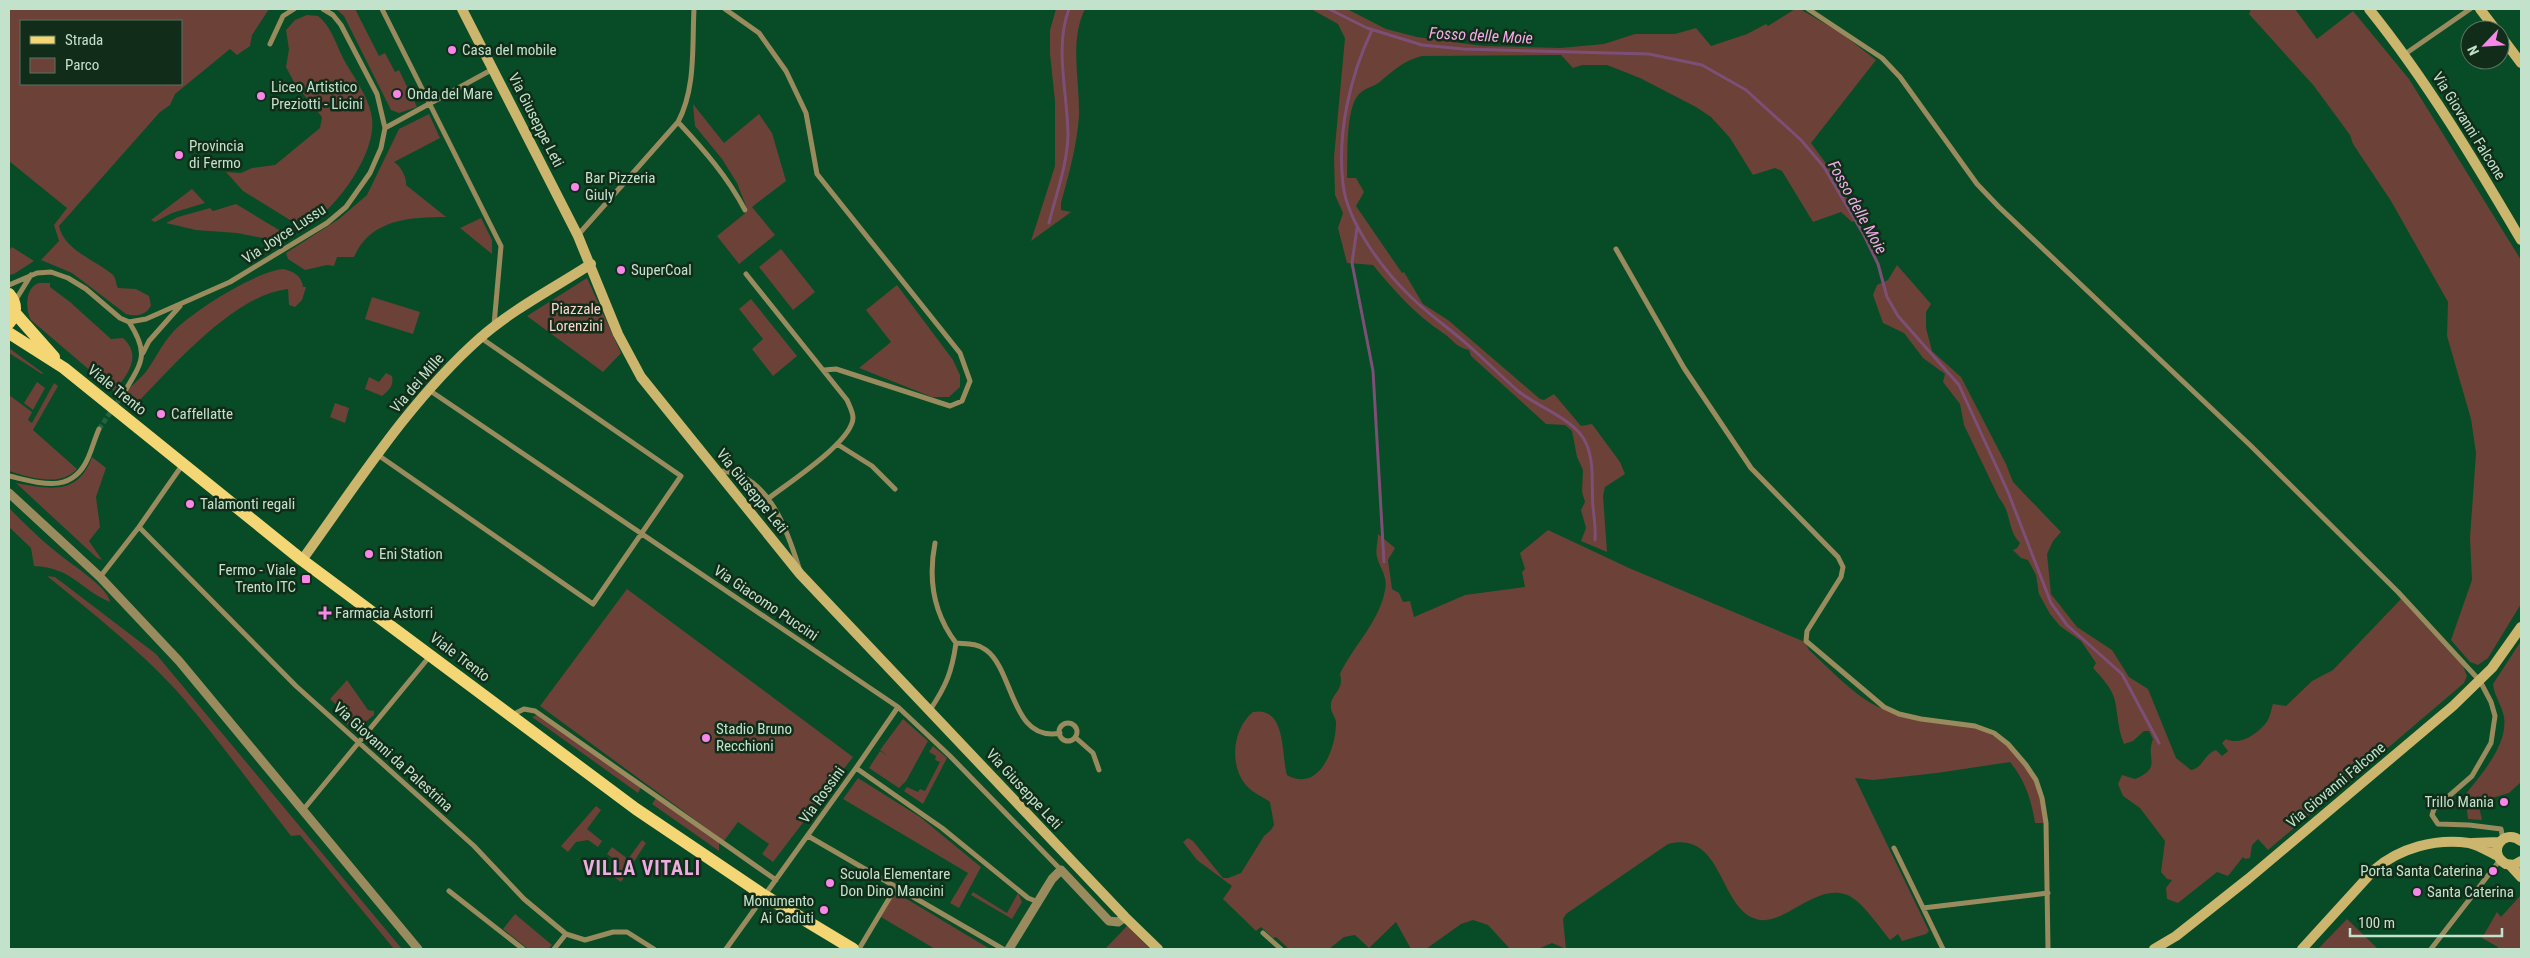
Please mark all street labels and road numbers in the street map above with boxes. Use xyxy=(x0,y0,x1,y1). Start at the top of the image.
street label: Via Giovanni Falcone xyxy=(2429,69,2509,183)
street label: Via Giuseppe Leti xyxy=(505,70,567,170)
street label: Via Joyce Lussu xyxy=(239,200,329,268)
street label: Via dei Mille xyxy=(386,350,448,416)
street label: Viale Trento xyxy=(84,361,150,419)
street label: Via Giuseppe Leti xyxy=(713,445,791,537)
street label: Via Giacomo Puccini xyxy=(710,561,822,645)
street label: Viale Trento xyxy=(426,629,494,685)
street label: Via Giovanni da Palestrina xyxy=(329,699,457,815)
street label: Via Giovanni Falcone xyxy=(2283,738,2389,832)
street label: Via Giuseppe Leti xyxy=(982,745,1066,833)
street label: Via Rossini xyxy=(795,763,849,827)

